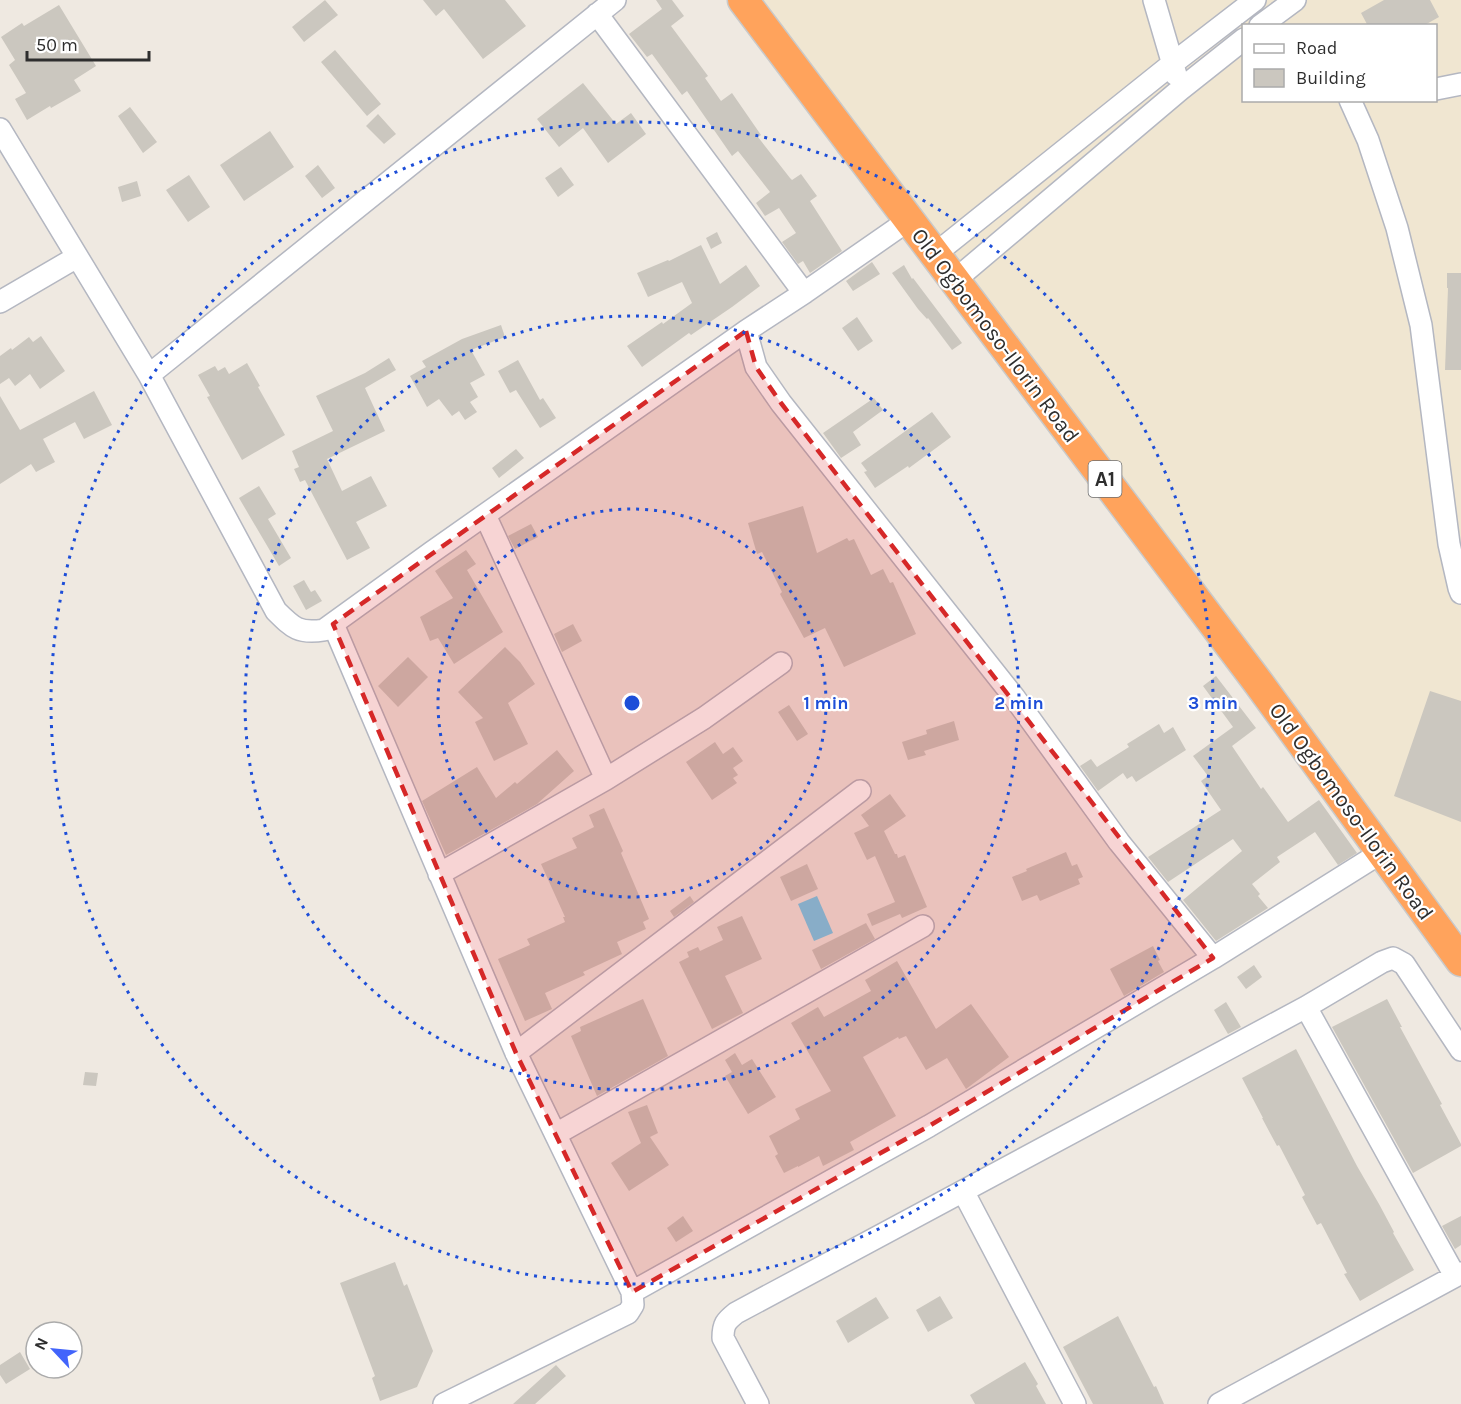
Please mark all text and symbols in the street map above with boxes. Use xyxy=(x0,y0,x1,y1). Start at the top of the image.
scale bar xyxy=(27,24,148,62)
legend xyxy=(1242,24,1437,102)
text: 50 m xyxy=(36,34,78,56)
text: Road xyxy=(1296,37,1337,59)
text: Building xyxy=(1296,67,1366,89)
street label: Old Ogbomoso-Ilorin Road xyxy=(906,223,1084,448)
road number: A1 xyxy=(1088,461,1122,497)
text: 1 min xyxy=(803,692,849,714)
text: 2 min xyxy=(994,692,1044,714)
text: 3 min xyxy=(1188,692,1238,714)
centre of rings xyxy=(622,693,642,713)
street label: Old Ogbomoso-Ilorin Road xyxy=(1264,698,1439,925)
north arrow xyxy=(24,1320,84,1380)
text: N xyxy=(30,1334,52,1353)

